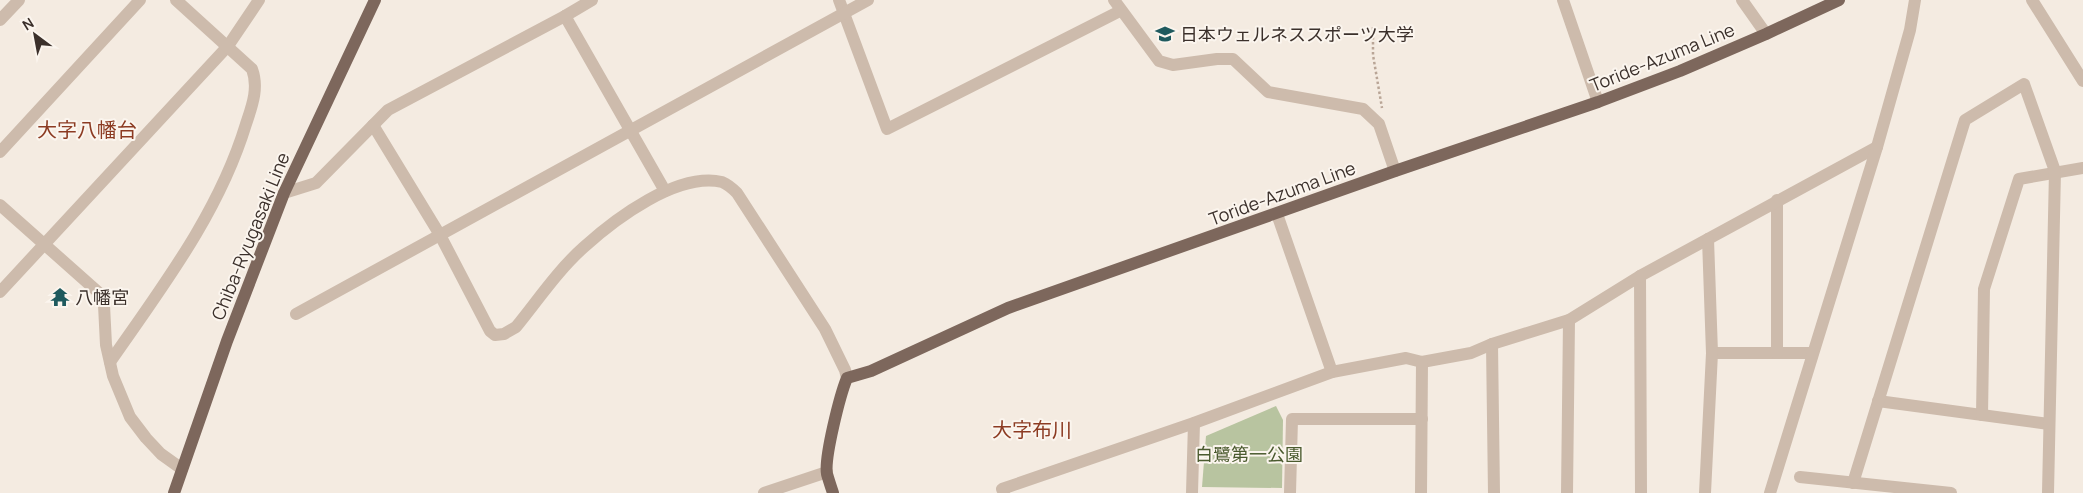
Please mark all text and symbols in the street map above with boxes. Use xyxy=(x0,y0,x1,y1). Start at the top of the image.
north arrow xyxy=(10,10,60,60)
text: N xyxy=(19,13,37,34)
street label: Toride-Azuma Line xyxy=(1586,17,1738,97)
place label: 日本ウェルネススポーツ大学 xyxy=(1180,22,1414,46)
school or university icon: 日本ウェルネススポーツ大学 xyxy=(1154,23,1176,45)
district label: 大字八幡台 xyxy=(37,116,137,143)
street label: Chiba-Ryugasaki Line xyxy=(205,149,295,323)
street label: Toride-Azuma Line xyxy=(1206,155,1358,231)
place label: 八幡宮 xyxy=(75,285,129,309)
temple icon: 八幡宮 xyxy=(49,286,71,308)
district label: 大字布川 xyxy=(992,416,1072,443)
park label: 白鷺第一公園 xyxy=(1195,442,1303,466)

